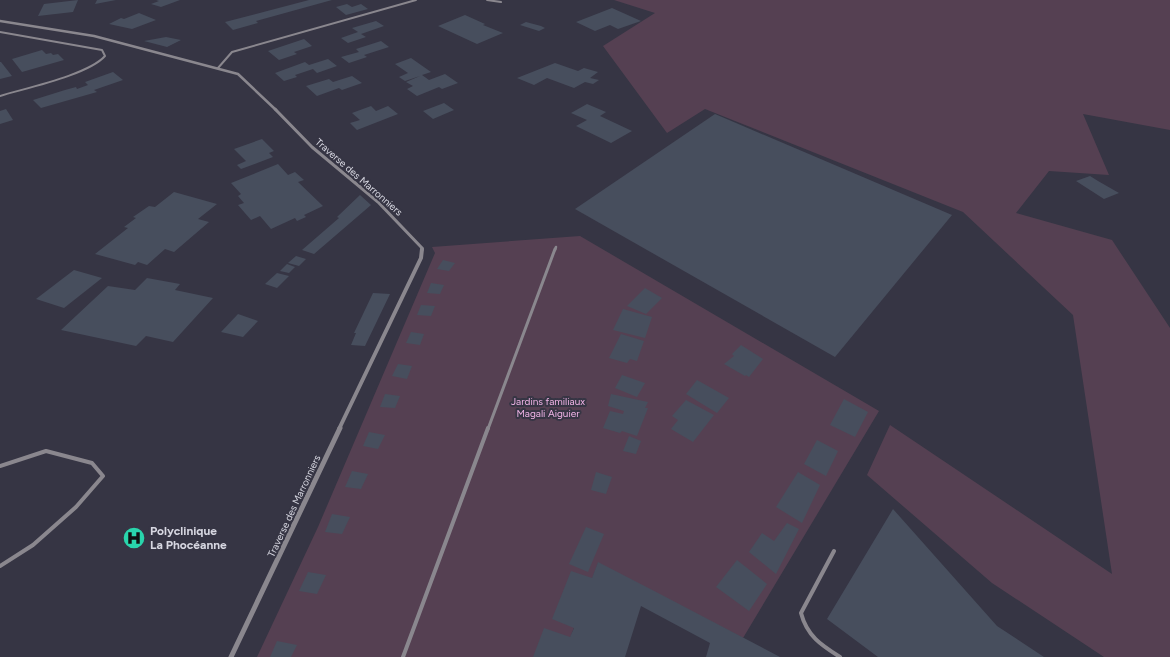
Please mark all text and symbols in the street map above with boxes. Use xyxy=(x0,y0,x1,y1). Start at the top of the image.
street label: Traverse des Marronniers xyxy=(313,136,406,219)
park label: Jardins familiaux Magali Aiguier xyxy=(511,395,585,420)
street label: Traverse des Marronniers xyxy=(265,452,324,559)
place label: Polyclinique La Phocéanne xyxy=(150,524,227,552)
hospital icon: Polyclinique La Phocéanne xyxy=(121,525,147,551)

